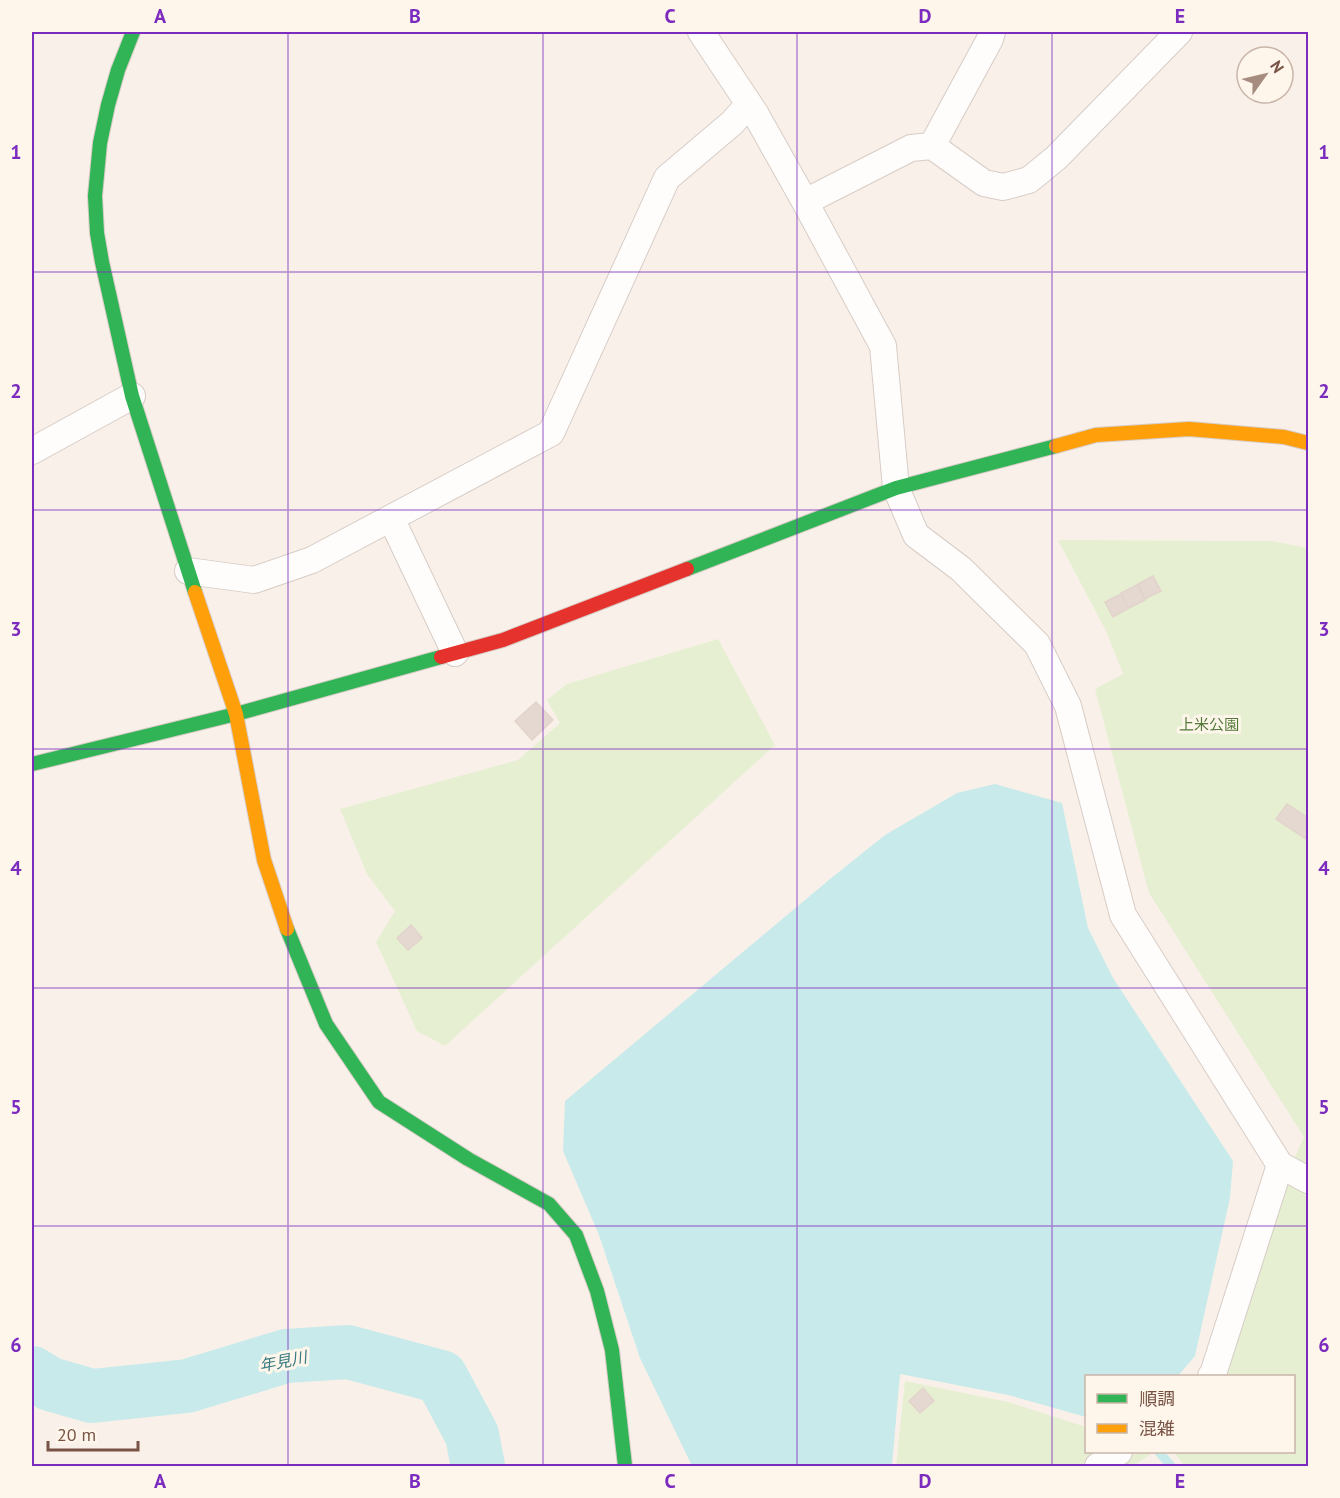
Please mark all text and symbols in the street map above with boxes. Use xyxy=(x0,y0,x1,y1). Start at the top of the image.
text: A xyxy=(154,3,167,29)
text: B xyxy=(409,3,421,29)
text: C xyxy=(664,3,676,29)
text: D xyxy=(919,3,932,29)
text: E xyxy=(1175,3,1185,29)
north arrow xyxy=(1235,45,1295,105)
text: N xyxy=(1266,57,1289,77)
text: 1 xyxy=(10,139,22,165)
text: 1 xyxy=(1318,139,1330,165)
text: 2 xyxy=(10,378,22,404)
text: 2 xyxy=(1318,378,1330,404)
text: 3 xyxy=(10,616,22,642)
text: 3 xyxy=(1318,616,1330,642)
park label: 上米公園 xyxy=(1179,715,1239,734)
text: 4 xyxy=(10,855,22,881)
text: 4 xyxy=(1318,855,1330,881)
text: 5 xyxy=(10,1094,22,1120)
text: 5 xyxy=(1318,1094,1330,1120)
text: 6 xyxy=(10,1332,22,1358)
text: 6 xyxy=(1318,1332,1330,1358)
water label: 年見川 xyxy=(258,1346,310,1375)
legend xyxy=(1085,1375,1295,1453)
text: 順調 xyxy=(1139,1387,1175,1410)
scale bar xyxy=(48,1414,138,1452)
text: 混雑 xyxy=(1139,1417,1175,1440)
text: 20 m xyxy=(57,1423,96,1446)
text: A xyxy=(154,1468,167,1494)
text: B xyxy=(409,1468,421,1494)
text: C xyxy=(664,1468,676,1494)
text: D xyxy=(919,1468,932,1494)
text: E xyxy=(1175,1468,1185,1494)

